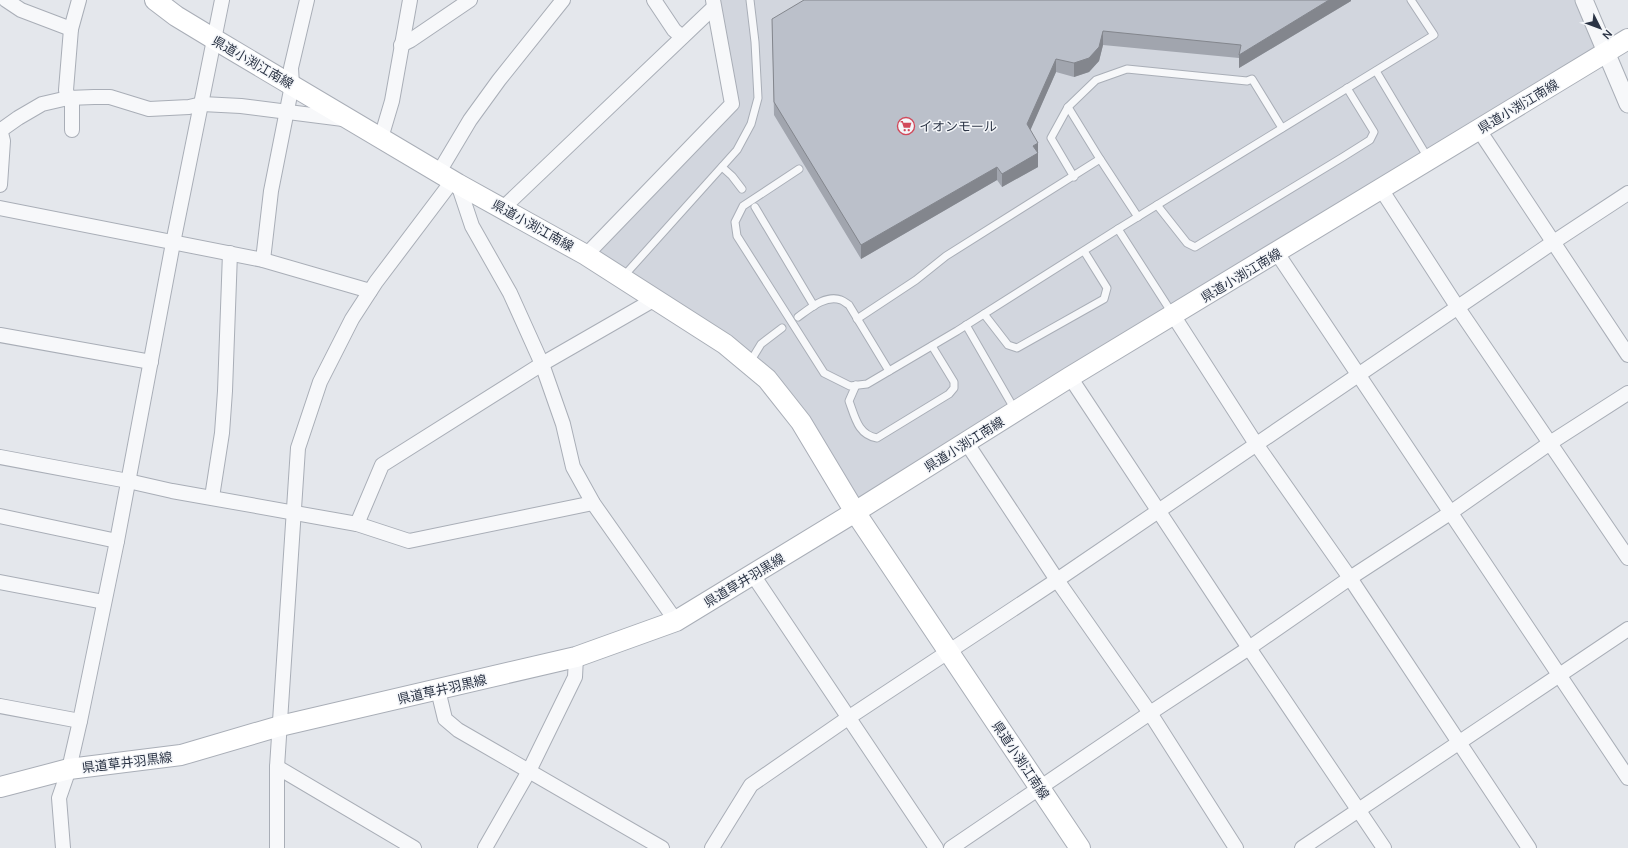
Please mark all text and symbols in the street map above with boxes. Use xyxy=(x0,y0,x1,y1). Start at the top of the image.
north arrow xyxy=(1580,8,1620,48)
text: N xyxy=(1600,27,1616,43)
street label: 県道小渕江南線 xyxy=(209,31,297,93)
street label: 県道小渕江南線 xyxy=(1474,75,1562,137)
supermarket icon: イオンモール xyxy=(896,116,916,136)
place label: イオンモール xyxy=(919,117,997,135)
street label: 県道小渕江南線 xyxy=(489,195,577,255)
street label: 県道小渕江南線 xyxy=(1197,244,1285,306)
street label: 県道小渕江南線 xyxy=(921,412,1007,476)
street label: 県道草井羽黒線 xyxy=(700,549,788,611)
street label: 県道草井羽黒線 xyxy=(396,670,488,708)
street label: 県道小渕江南線 xyxy=(988,717,1054,803)
street label: 県道草井羽黒線 xyxy=(81,748,173,776)

